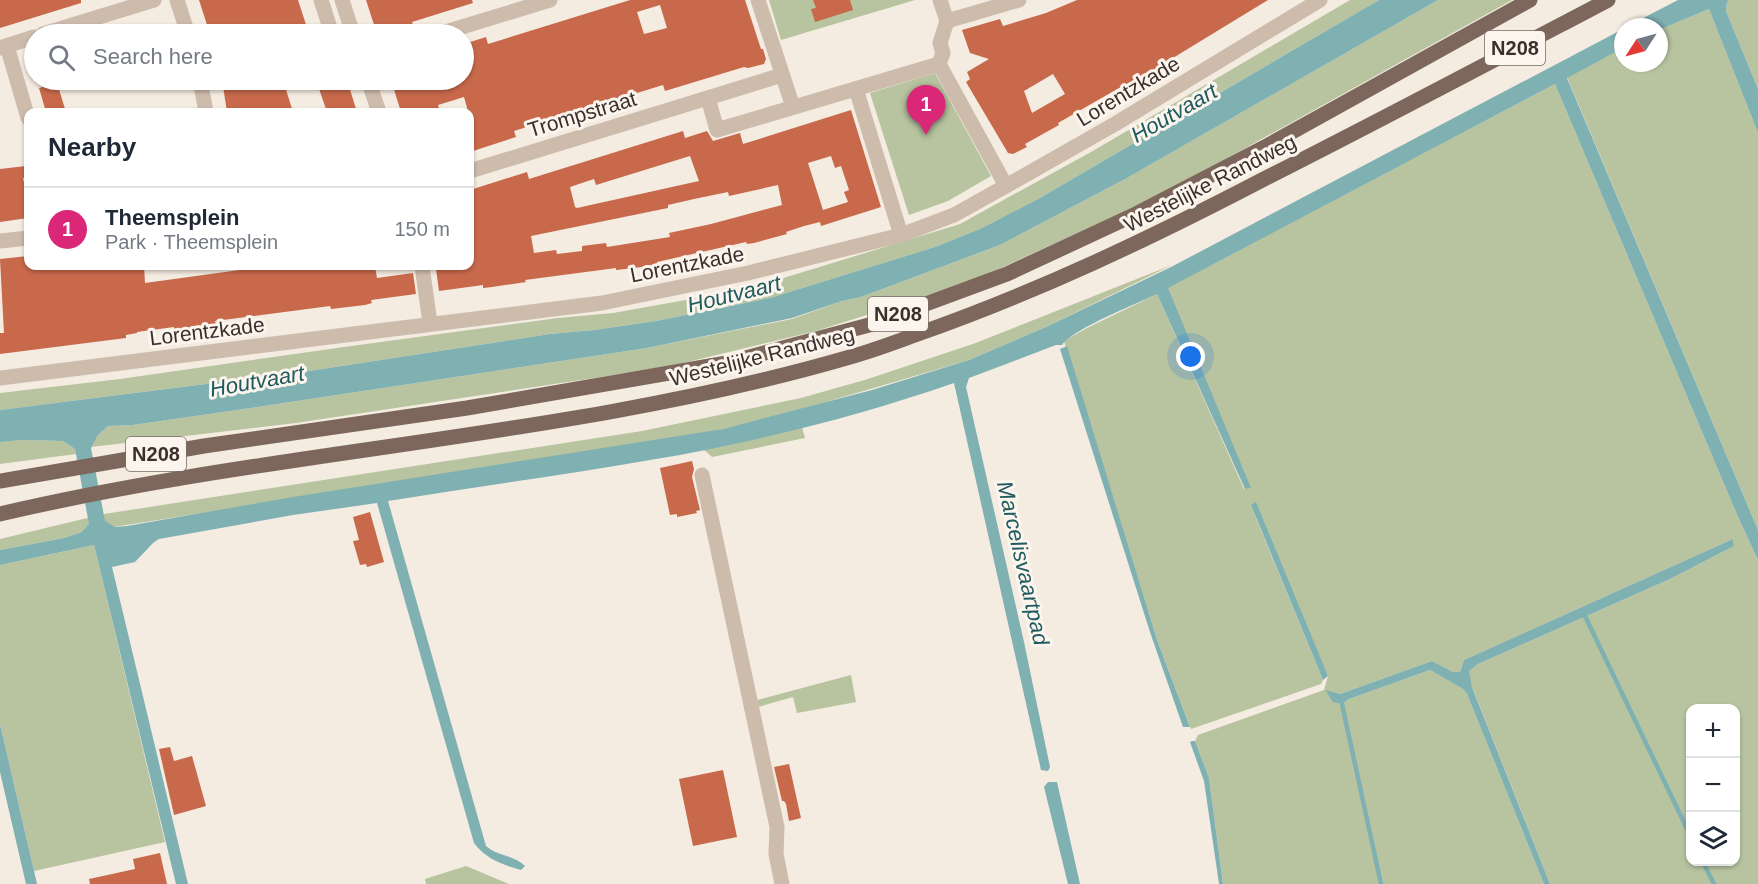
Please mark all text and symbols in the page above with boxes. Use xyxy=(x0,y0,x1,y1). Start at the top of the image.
north arrow xyxy=(1614,18,1668,72)
search box xyxy=(24,24,474,90)
road number: N208 xyxy=(1485,31,1545,65)
icon: search xyxy=(45,41,78,74)
text: Search here xyxy=(93,44,213,69)
street label: Lorentzkade xyxy=(1073,51,1183,131)
water label: Houtvaart xyxy=(1126,78,1222,148)
pin: 1 xyxy=(906,86,946,135)
street label: Trompstraat xyxy=(525,87,639,141)
street label: Westelijke Randweg xyxy=(1120,130,1300,236)
text: Nearby xyxy=(48,132,136,162)
text: Theemsplein xyxy=(105,205,239,230)
text: 1 xyxy=(62,218,73,240)
text: 150 m xyxy=(394,218,450,240)
text: Park · Theemsplein xyxy=(105,231,278,253)
street label: Lorentzkade xyxy=(628,242,746,286)
water label: Houtvaart xyxy=(685,270,784,318)
road number: N208 xyxy=(868,297,928,331)
street label: Lorentzkade xyxy=(148,313,266,349)
street label: Westelijke Randweg xyxy=(667,322,857,390)
your location xyxy=(1176,342,1205,371)
water label: Houtvaart xyxy=(208,360,307,402)
road number: N208 xyxy=(126,437,186,471)
water label: Marcelisvaartpad xyxy=(992,479,1054,648)
map controls xyxy=(1686,704,1740,866)
button: + xyxy=(1686,704,1740,758)
button: − xyxy=(1686,758,1740,812)
button: layers xyxy=(1686,812,1740,866)

